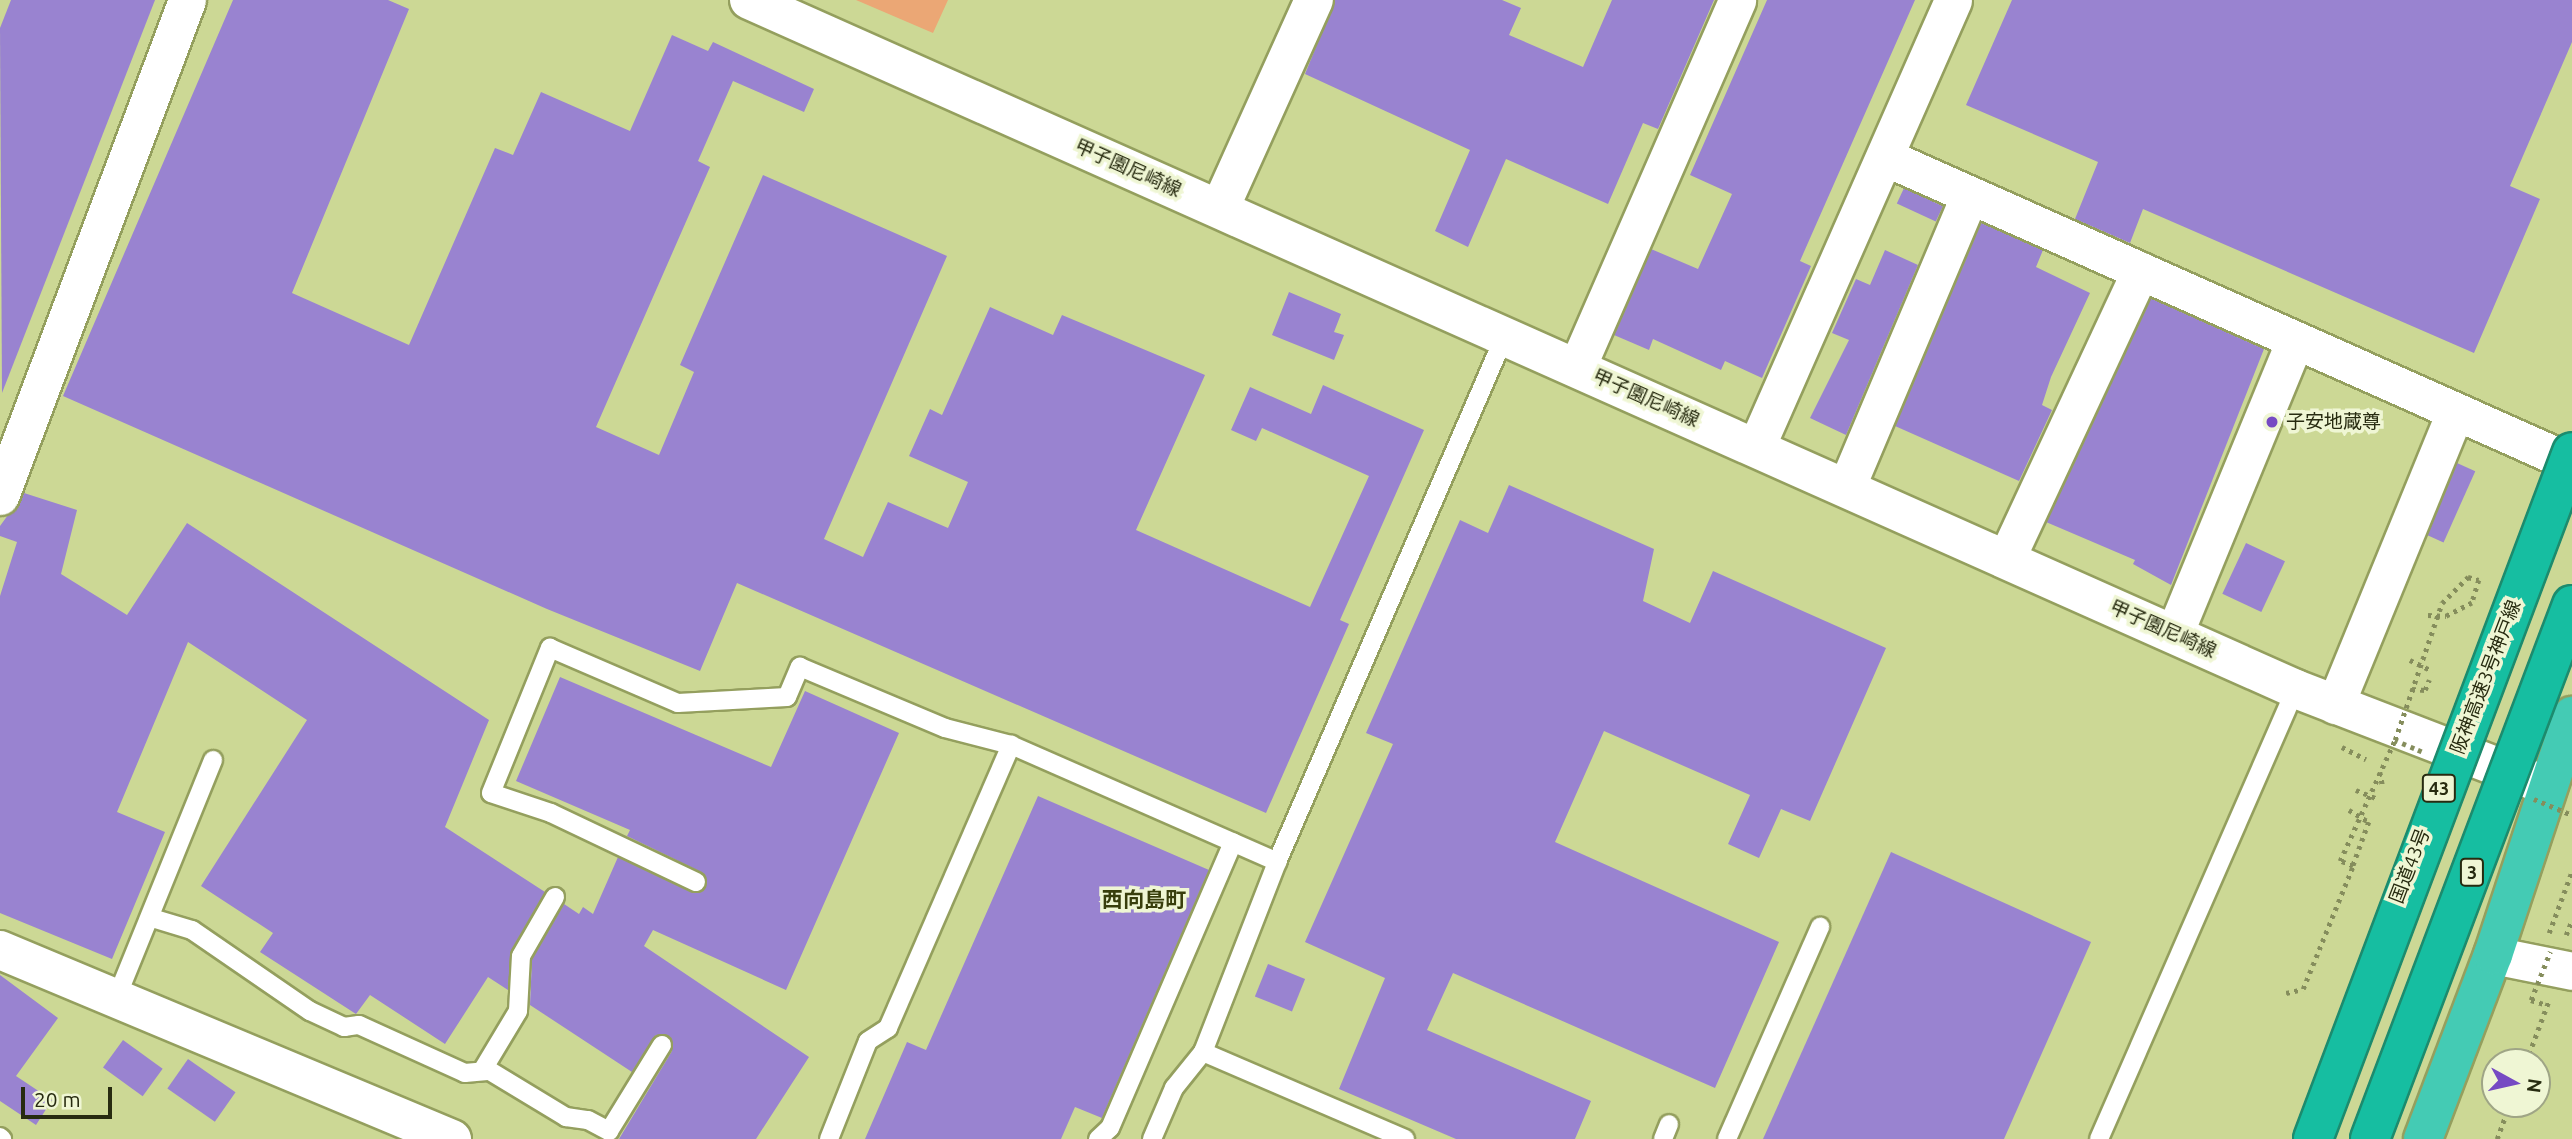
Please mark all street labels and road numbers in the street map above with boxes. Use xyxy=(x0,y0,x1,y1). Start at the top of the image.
street label: 甲子園尼崎線 xyxy=(1071,134,1185,202)
street label: 甲子園尼崎線 xyxy=(1589,364,1703,432)
street label: 甲子園尼崎線 xyxy=(2106,595,2220,663)
street label: 阪神高速3号神戸線 xyxy=(2446,597,2526,757)
road number: 43 xyxy=(2422,774,2456,802)
street label: 国道43号 xyxy=(2385,825,2435,907)
road number: 3 xyxy=(2460,858,2484,886)

